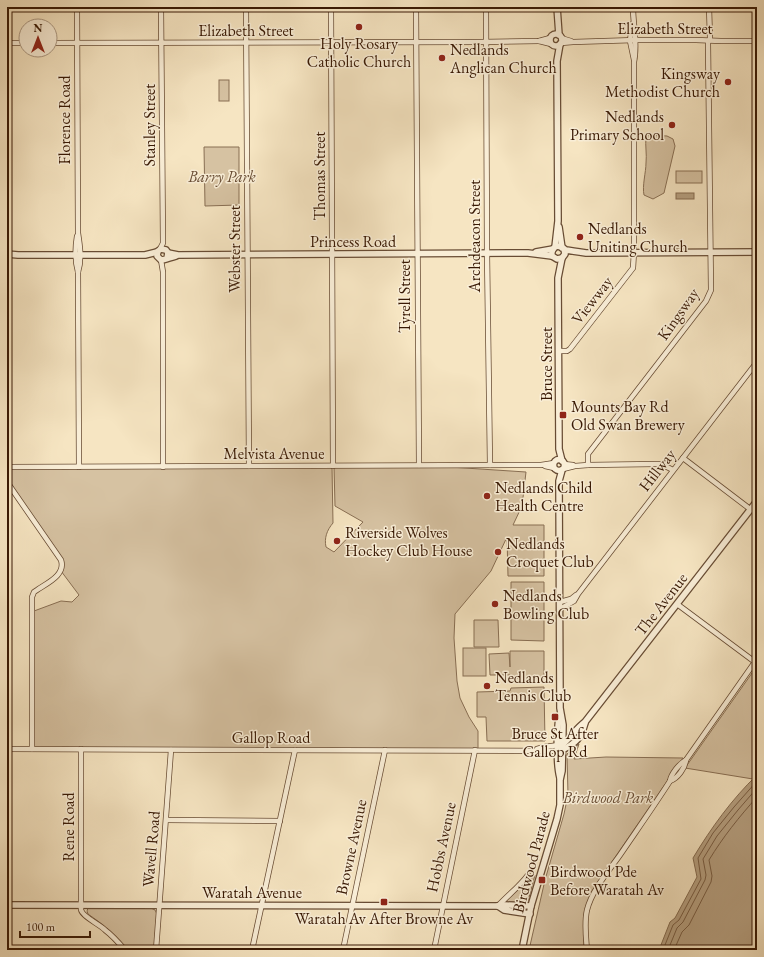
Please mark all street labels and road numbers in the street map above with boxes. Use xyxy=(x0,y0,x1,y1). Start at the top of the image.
street label: Elizabeth Street xyxy=(617,18,713,39)
street label: Elizabeth Street xyxy=(198,20,294,41)
street label: Florence Road xyxy=(54,75,75,165)
street label: Stanley Street xyxy=(139,84,160,166)
street label: Thomas Street xyxy=(309,131,330,221)
street label: Archdeacon Street xyxy=(464,180,485,293)
street label: Webster Street xyxy=(224,205,245,293)
street label: Princess Road xyxy=(310,231,397,252)
street label: Tyrell Street xyxy=(394,259,415,333)
street label: Viewway xyxy=(567,271,618,328)
street label: Kingsway xyxy=(652,283,704,344)
street label: Bruce Street xyxy=(536,327,557,401)
street label: Melvista Avenue xyxy=(224,443,324,464)
street label: Hillway xyxy=(634,444,681,496)
street label: The Avenue xyxy=(630,568,692,640)
street label: Gallop Road xyxy=(232,727,311,748)
street label: Rene Road xyxy=(58,792,79,862)
street label: Browne Avenue xyxy=(331,797,371,897)
street label: Hobbs Avenue xyxy=(421,800,461,894)
street label: Wavell Road xyxy=(137,809,165,888)
street label: Birdwood Parade xyxy=(507,809,555,915)
street label: Waratah Avenue xyxy=(202,882,302,903)

